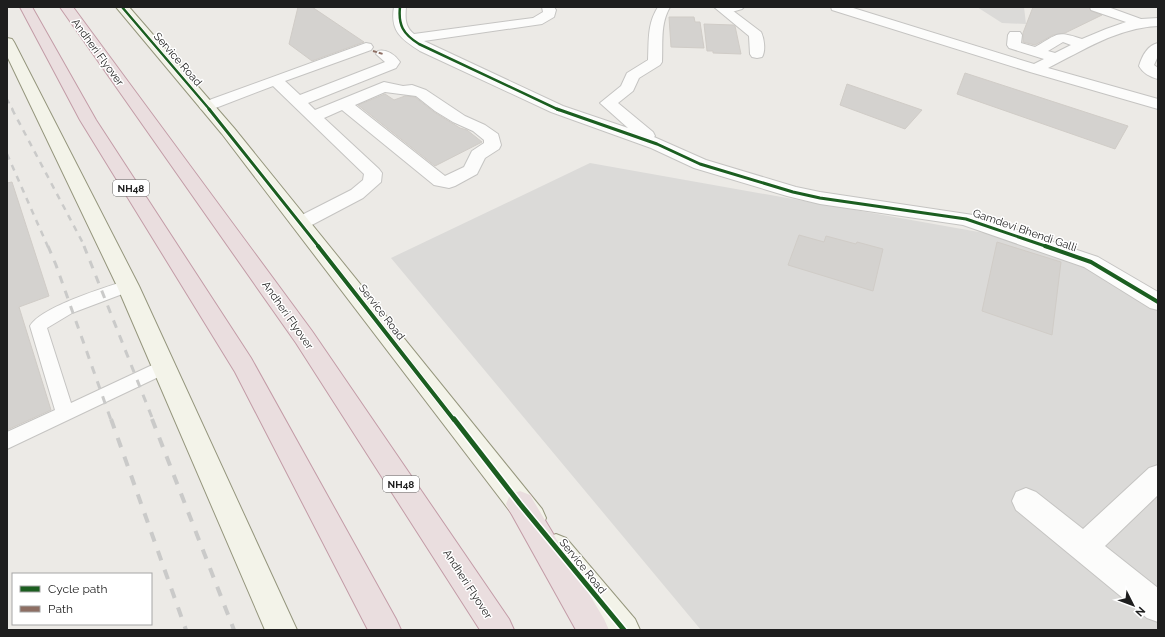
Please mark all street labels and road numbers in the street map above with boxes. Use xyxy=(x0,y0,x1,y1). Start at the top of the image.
street label: Andheri Flyover xyxy=(69,16,126,89)
street label: Service Road xyxy=(151,30,205,89)
road number: NH48 xyxy=(113,180,149,196)
street label: Gamdevi Bhendi Galli xyxy=(971,207,1079,254)
street label: Andheri Flyover xyxy=(259,279,316,352)
street label: Service Road xyxy=(356,282,407,343)
road number: NH48 xyxy=(383,476,419,492)
street label: Service Road xyxy=(557,536,609,597)
street label: Andheri Flyover xyxy=(440,547,495,621)

